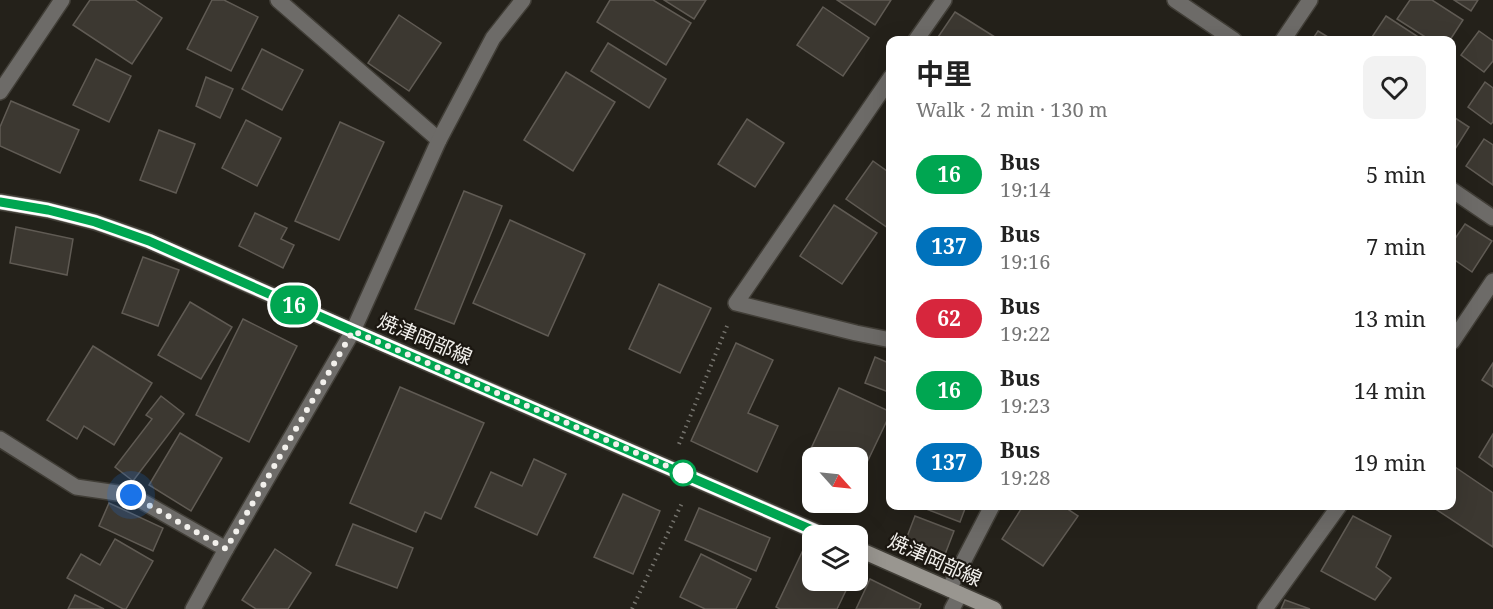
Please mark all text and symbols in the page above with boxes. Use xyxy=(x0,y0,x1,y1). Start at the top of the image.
text: 中里 xyxy=(916,54,972,92)
button: heart xyxy=(1363,56,1426,119)
text: Walk · 2 min · 130 m xyxy=(916,96,1108,123)
text: Bus xyxy=(1000,146,1040,176)
text: 5 min xyxy=(1366,159,1426,189)
text: 16 xyxy=(937,160,961,188)
text: 19:14 xyxy=(1000,176,1050,203)
text: Bus xyxy=(1000,218,1040,248)
text: 7 min xyxy=(1366,231,1426,261)
text: 137 xyxy=(931,232,967,260)
text: 19:16 xyxy=(1000,248,1050,275)
line badge: 16 xyxy=(267,286,321,324)
text: Bus xyxy=(1000,290,1040,320)
text: 16 xyxy=(282,291,306,319)
text: 13 min xyxy=(1354,303,1426,333)
text: 62 xyxy=(937,304,961,332)
street label: 焼津岡部線 xyxy=(374,307,476,371)
text: 19:22 xyxy=(1000,320,1050,347)
text: Bus xyxy=(1000,362,1040,392)
text: 14 min xyxy=(1354,375,1426,405)
text: 16 xyxy=(937,376,961,404)
text: 19:23 xyxy=(1000,392,1050,419)
text: Bus xyxy=(1000,434,1040,464)
north arrow xyxy=(802,447,868,513)
map controls xyxy=(802,447,868,591)
text: 19 min xyxy=(1354,447,1426,477)
text: 137 xyxy=(931,448,967,476)
unlabelled marker xyxy=(670,460,696,486)
text: 19:28 xyxy=(1000,464,1050,491)
your location xyxy=(116,480,146,510)
button: layers xyxy=(802,525,868,591)
street label: 焼津岡部線 xyxy=(884,527,986,592)

